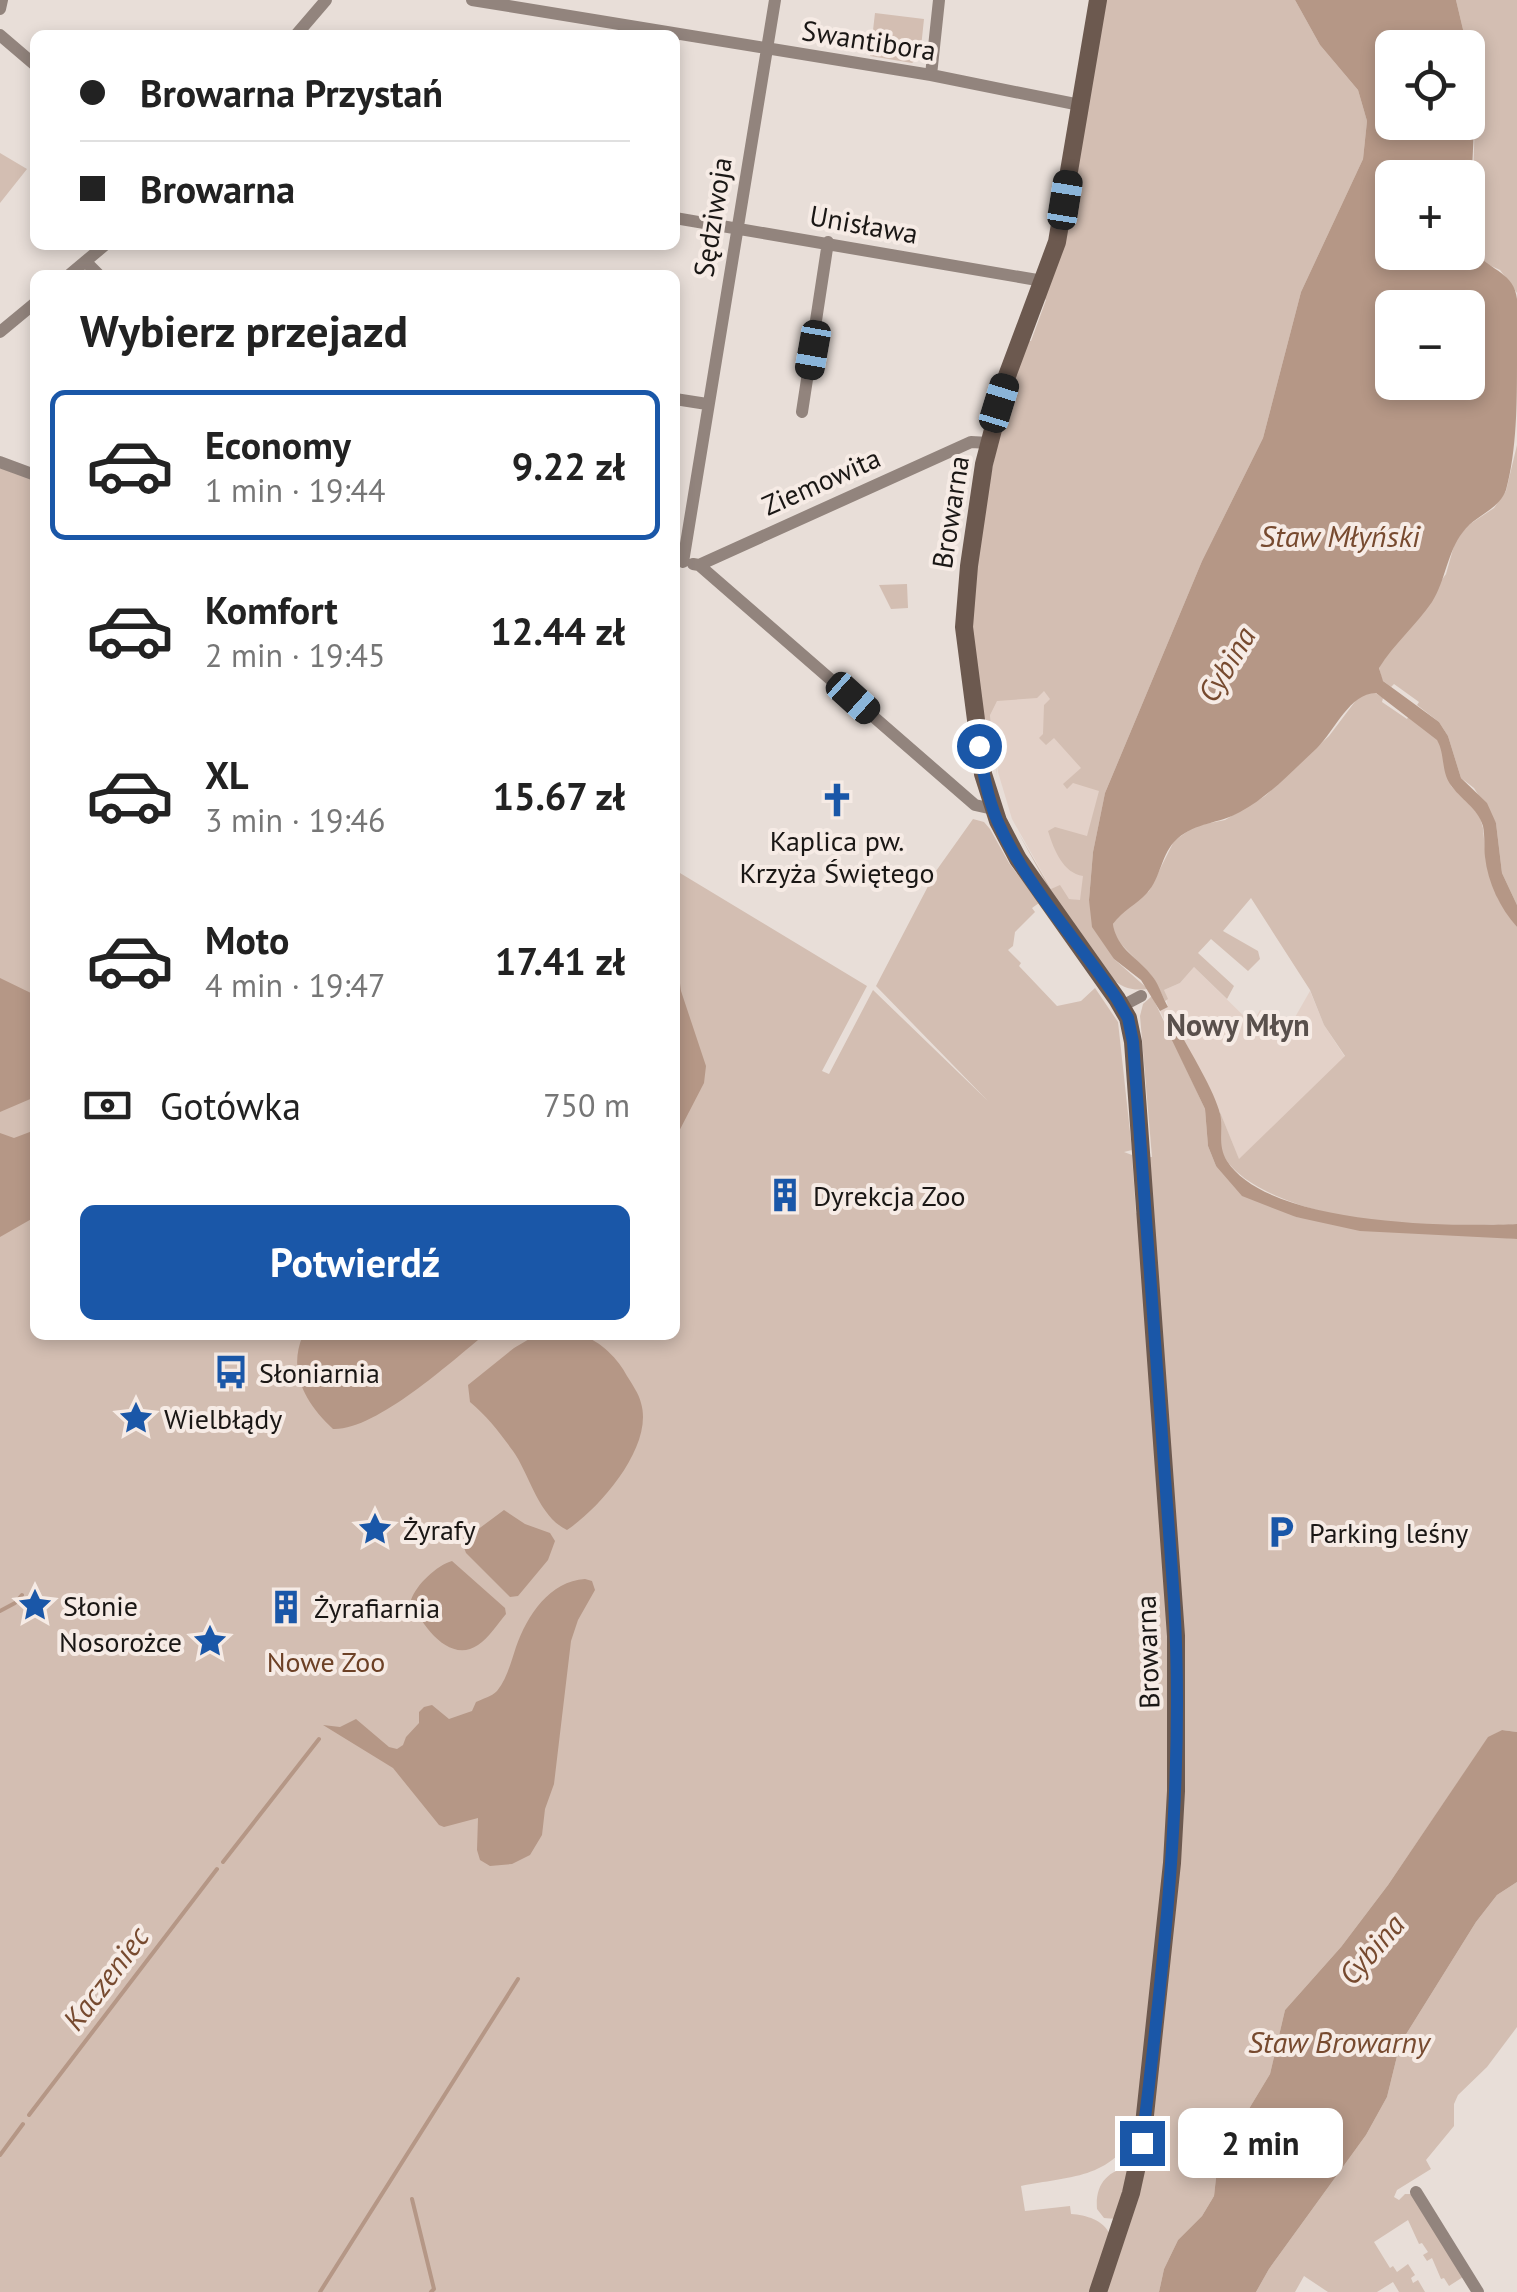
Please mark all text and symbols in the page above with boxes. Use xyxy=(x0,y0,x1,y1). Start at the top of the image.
street label: Swantibora xyxy=(799,11,939,69)
map controls xyxy=(1375,30,1485,400)
button: locate xyxy=(1375,30,1485,140)
text: Browarna Przystań xyxy=(140,68,443,117)
street label: Sędziwoja xyxy=(684,154,740,280)
button: + xyxy=(1375,160,1485,270)
text: Browarna xyxy=(140,164,295,213)
car xyxy=(1045,168,1085,232)
street label: Unisława xyxy=(807,196,921,252)
button: − xyxy=(1375,290,1485,400)
text: Wybierz przejazd xyxy=(80,301,408,359)
car xyxy=(793,318,833,382)
car xyxy=(976,370,1022,436)
icon: car xyxy=(85,420,175,510)
text: Economy xyxy=(205,420,351,469)
street label: Ziemowita xyxy=(756,438,886,524)
text: 9.22 zł xyxy=(512,441,625,490)
street label: Browarna xyxy=(923,453,977,571)
text: 1 min · 19:44 xyxy=(205,469,385,511)
water label: Staw Młyński xyxy=(1260,516,1421,555)
icon: car xyxy=(85,585,175,675)
text: Komfort xyxy=(205,585,338,634)
text: 12.44 zł xyxy=(490,606,625,655)
water label: Cybina xyxy=(1188,619,1264,709)
text: 2 min · 19:45 xyxy=(205,634,385,676)
car xyxy=(821,667,885,729)
route start xyxy=(957,724,1002,769)
icon: car xyxy=(85,750,175,840)
text: XL xyxy=(205,750,249,799)
text: 15.67 zł xyxy=(492,771,625,820)
church icon: Kaplica pw. Krzyża Świętego xyxy=(818,781,856,819)
text: 3 min · 19:46 xyxy=(205,799,385,841)
place label: Kaplica pw. Krzyża Świętego xyxy=(739,822,935,891)
icon: car xyxy=(85,915,175,1005)
text: Moto xyxy=(205,915,289,964)
text: 17.41 zł xyxy=(495,936,625,985)
text: 4 min · 19:47 xyxy=(205,964,385,1006)
district label: Nowy Młyn xyxy=(1166,1005,1310,1044)
icon: cash xyxy=(80,1078,135,1133)
text: Gotówka xyxy=(160,1081,301,1130)
text: 750 m xyxy=(543,1084,630,1126)
building icon: Dyrekcja Zoo xyxy=(766,1176,804,1214)
place label: Dyrekcja Zoo xyxy=(813,1177,965,1214)
button: Potwierdź xyxy=(80,1205,630,1320)
bus stop icon: Słoniarnia xyxy=(212,1353,250,1391)
place label: Słoniarnia xyxy=(259,1354,380,1391)
place icon: Wielbłądy xyxy=(117,1399,155,1437)
place label: Wielbłądy xyxy=(164,1400,282,1437)
place icon: Żyrafy xyxy=(356,1510,394,1548)
place label: Żyrafy xyxy=(403,1511,476,1548)
parking icon: Parking leśny xyxy=(1262,1513,1300,1551)
place label: Parking leśny xyxy=(1309,1514,1468,1551)
place icon: Słonie xyxy=(16,1586,54,1624)
place label: Słonie xyxy=(63,1587,138,1624)
building icon: Żyrafiarnia xyxy=(267,1588,305,1626)
place label: Żyrafiarnia xyxy=(314,1589,440,1626)
street label: Browarna xyxy=(1127,1595,1167,1709)
place icon: Nosorożce xyxy=(191,1622,229,1660)
place label: Nosorożce xyxy=(59,1623,182,1660)
park label: Nowe Zoo xyxy=(267,1643,385,1680)
water label: Cybina xyxy=(1330,1905,1413,1993)
water label: Kaczeniec xyxy=(53,1918,157,2038)
water label: Staw Browarny xyxy=(1248,2022,1432,2061)
callout: 2 min xyxy=(1177,2108,1342,2178)
route end xyxy=(1120,2121,1165,2166)
text: 2 min xyxy=(1221,2122,1300,2164)

